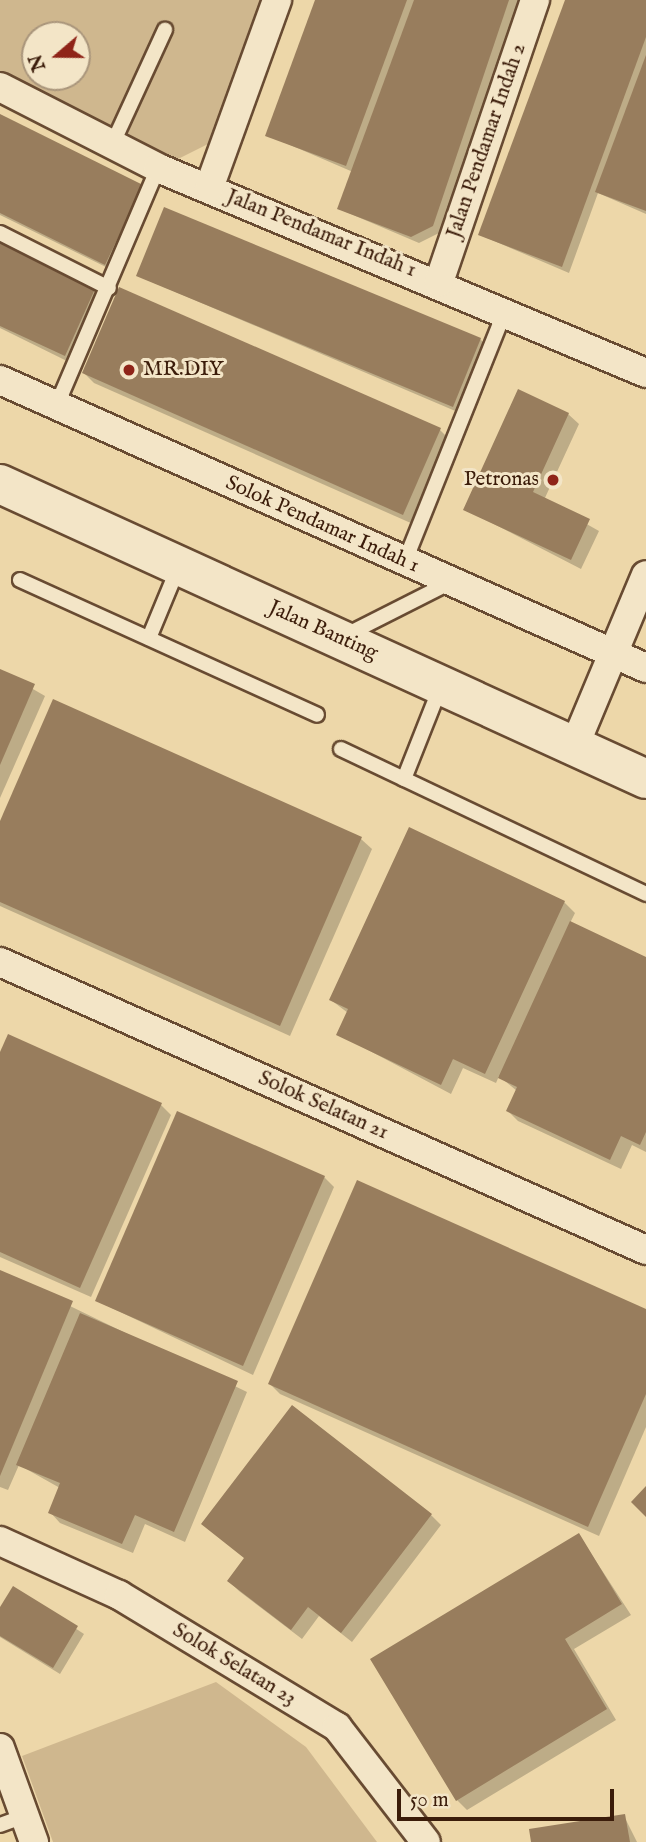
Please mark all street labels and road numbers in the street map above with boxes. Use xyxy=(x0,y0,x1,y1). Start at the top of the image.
street label: Jalan Pendamar Indah 2 xyxy=(442,40,532,242)
street label: Jalan Pendamar Indah 1 xyxy=(222,184,420,284)
street label: Solok Pendamar Indah 1 xyxy=(221,471,423,579)
street label: Jalan Banting xyxy=(264,596,382,666)
street label: Solok Selatan 21 xyxy=(254,1066,392,1146)
street label: Solok Selatan 23 xyxy=(168,1618,300,1712)

